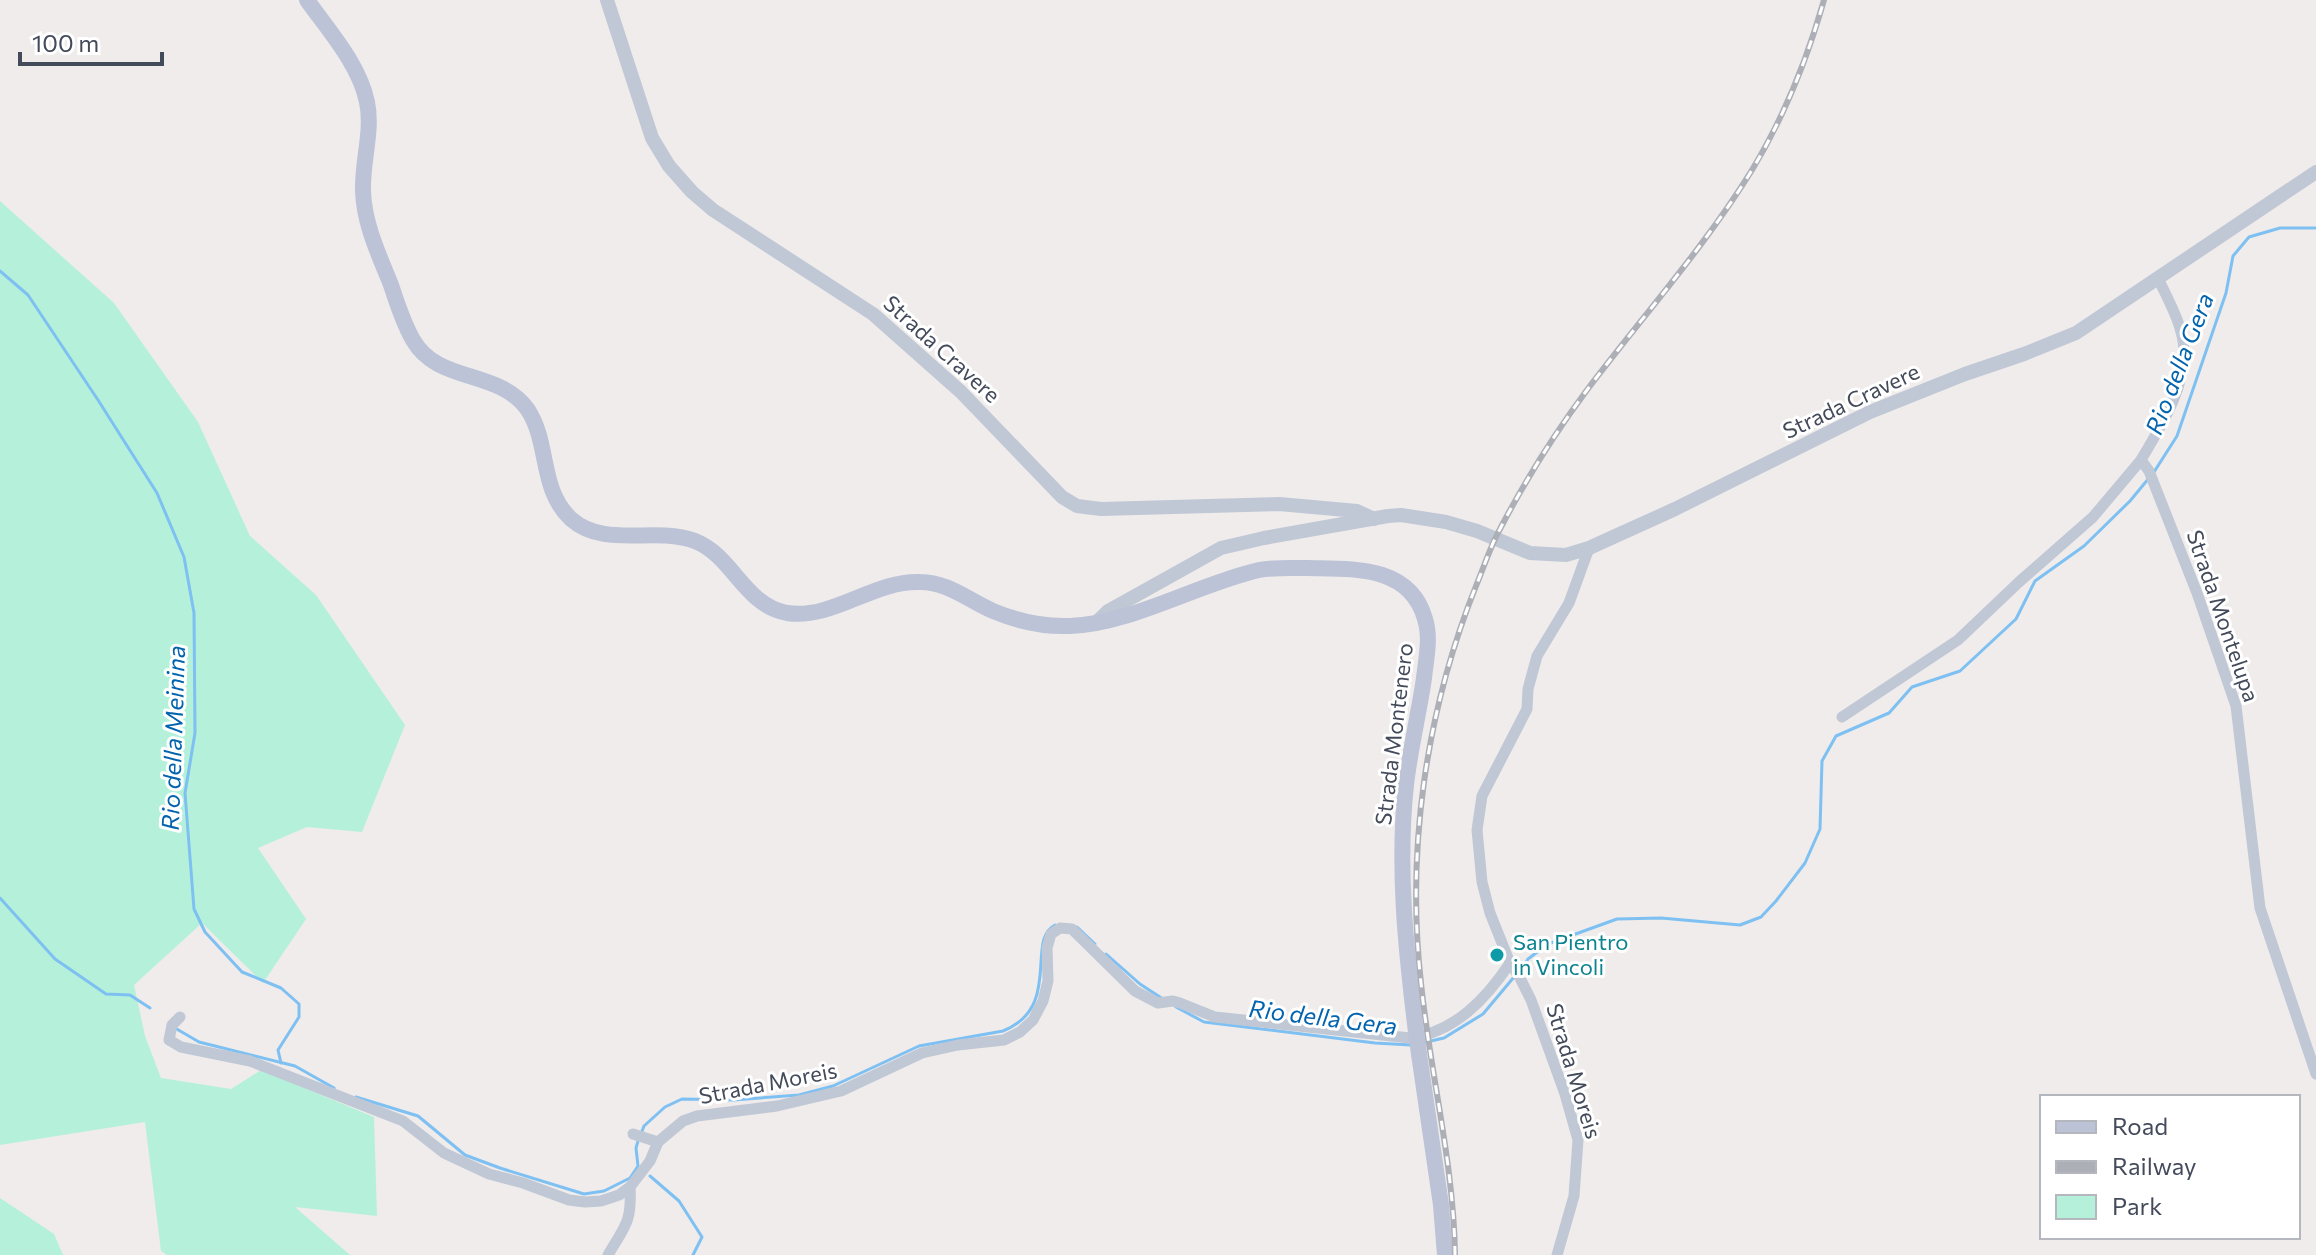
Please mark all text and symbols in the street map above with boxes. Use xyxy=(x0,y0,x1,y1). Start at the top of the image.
scale bar xyxy=(20,16,162,66)
text: 100 m xyxy=(32,28,99,57)
street label: Strada Cravere xyxy=(878,289,1006,408)
water label: Rio della Gera xyxy=(2138,289,2219,438)
street label: Strada Cravere xyxy=(1778,357,1923,444)
street label: Strada Montelupa xyxy=(2181,526,2266,705)
street label: Strada Montenero xyxy=(1369,641,1418,826)
water label: Rio della Meinina xyxy=(155,645,190,831)
place label: San Pientro in Vincoli xyxy=(1513,928,1628,980)
marker: San Pientro in Vincoli xyxy=(1488,946,1506,964)
water label: Rio della Gera xyxy=(1247,993,1399,1040)
street label: Strada Moreis xyxy=(1541,1000,1608,1142)
street label: Strada Moreis xyxy=(697,1056,839,1109)
legend xyxy=(2040,1095,2300,1239)
text: Road xyxy=(2112,1111,2168,1140)
text: Railway xyxy=(2112,1151,2197,1180)
text: Park xyxy=(2112,1191,2162,1220)

